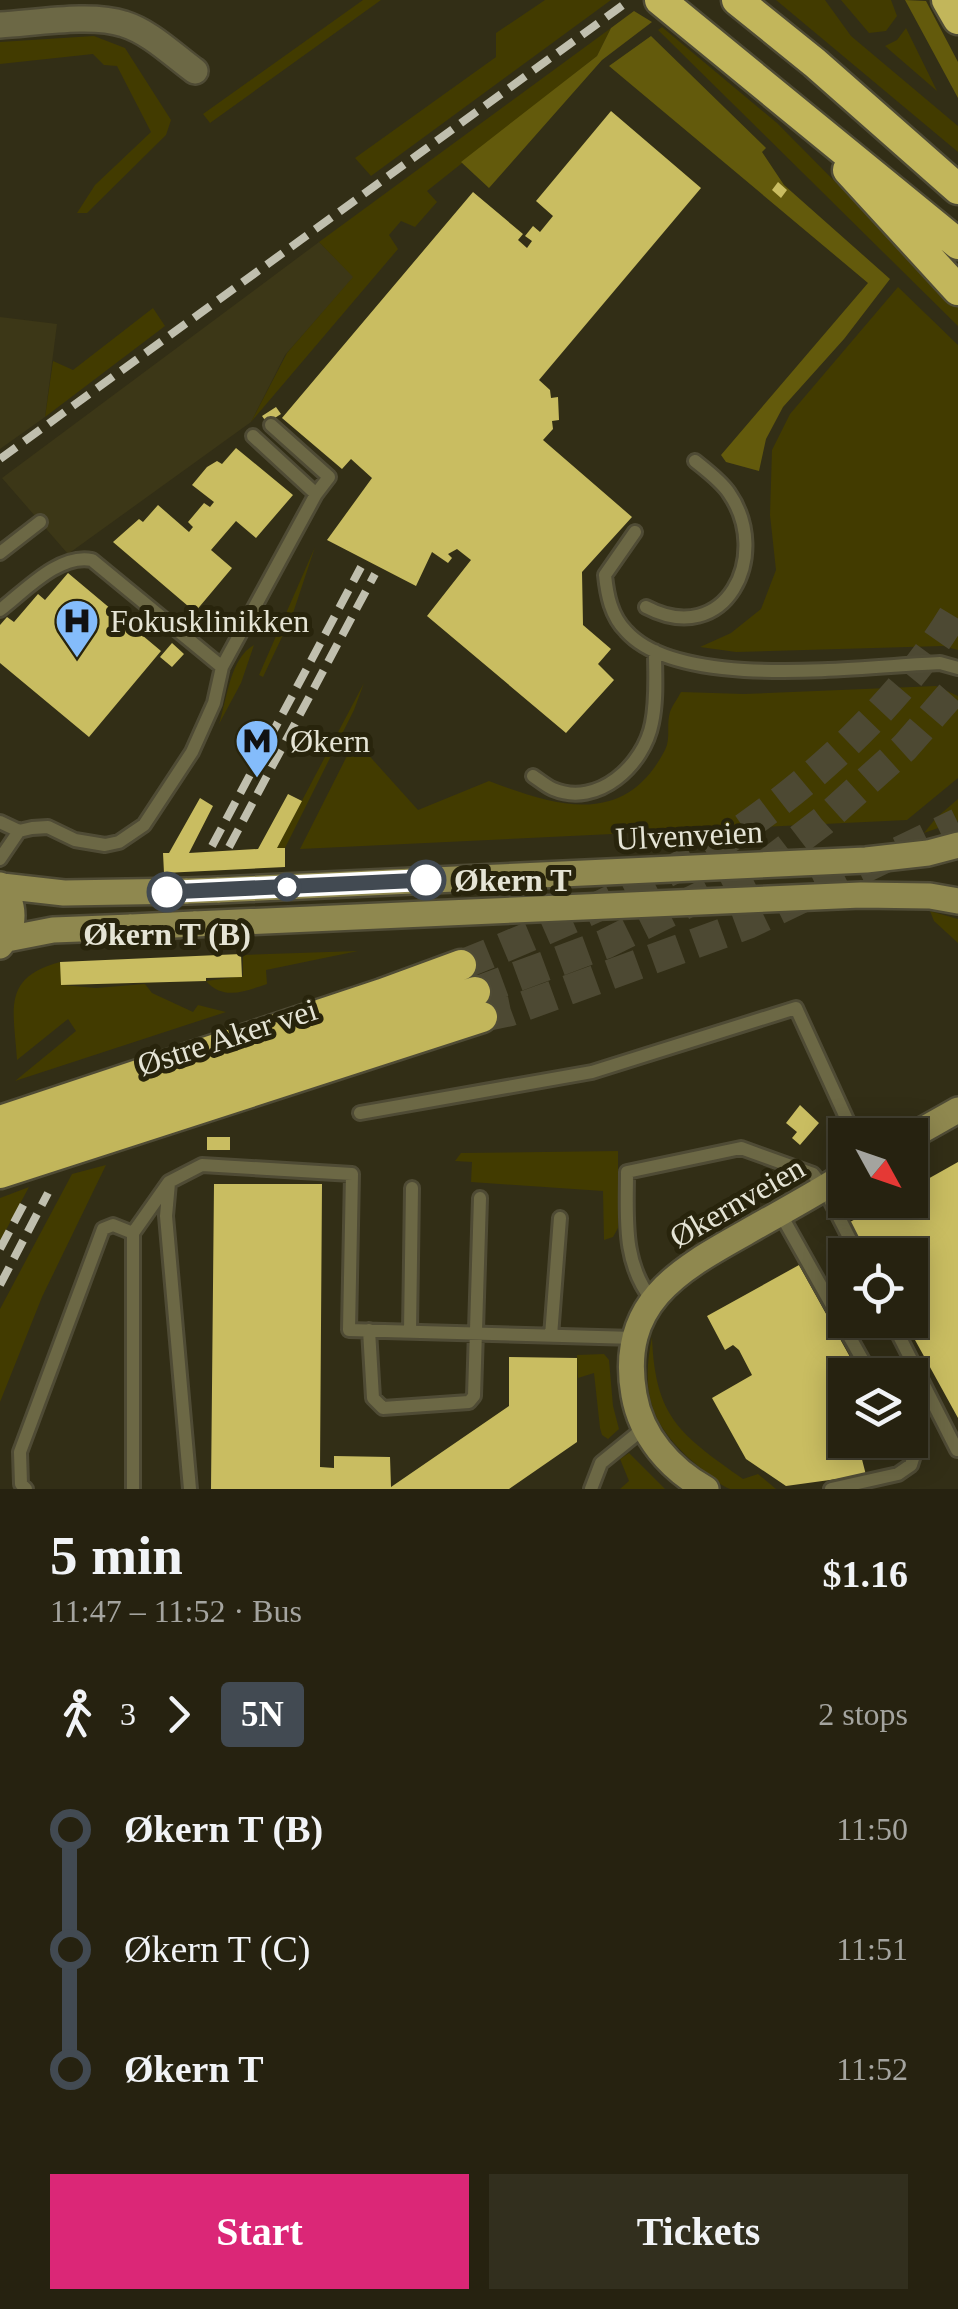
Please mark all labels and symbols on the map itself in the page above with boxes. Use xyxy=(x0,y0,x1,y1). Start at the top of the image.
hospital icon: Fokusklinikken xyxy=(54,598,100,659)
place label: Fokusklinikken xyxy=(110,603,309,639)
metro station icon: Økern xyxy=(234,718,280,779)
place label: Økern xyxy=(290,723,370,759)
street label: Ulvenveien xyxy=(614,813,764,857)
marker: Økern T xyxy=(407,861,445,899)
place label: Økern T xyxy=(454,862,572,898)
marker: Økern T (B) xyxy=(148,873,186,911)
unlabelled marker xyxy=(274,874,300,900)
place label: Økern T (B) xyxy=(83,916,251,952)
street label: Østre Aker vei xyxy=(133,991,321,1083)
north arrow xyxy=(828,1118,928,1218)
street label: Økernveien xyxy=(663,1149,811,1255)

